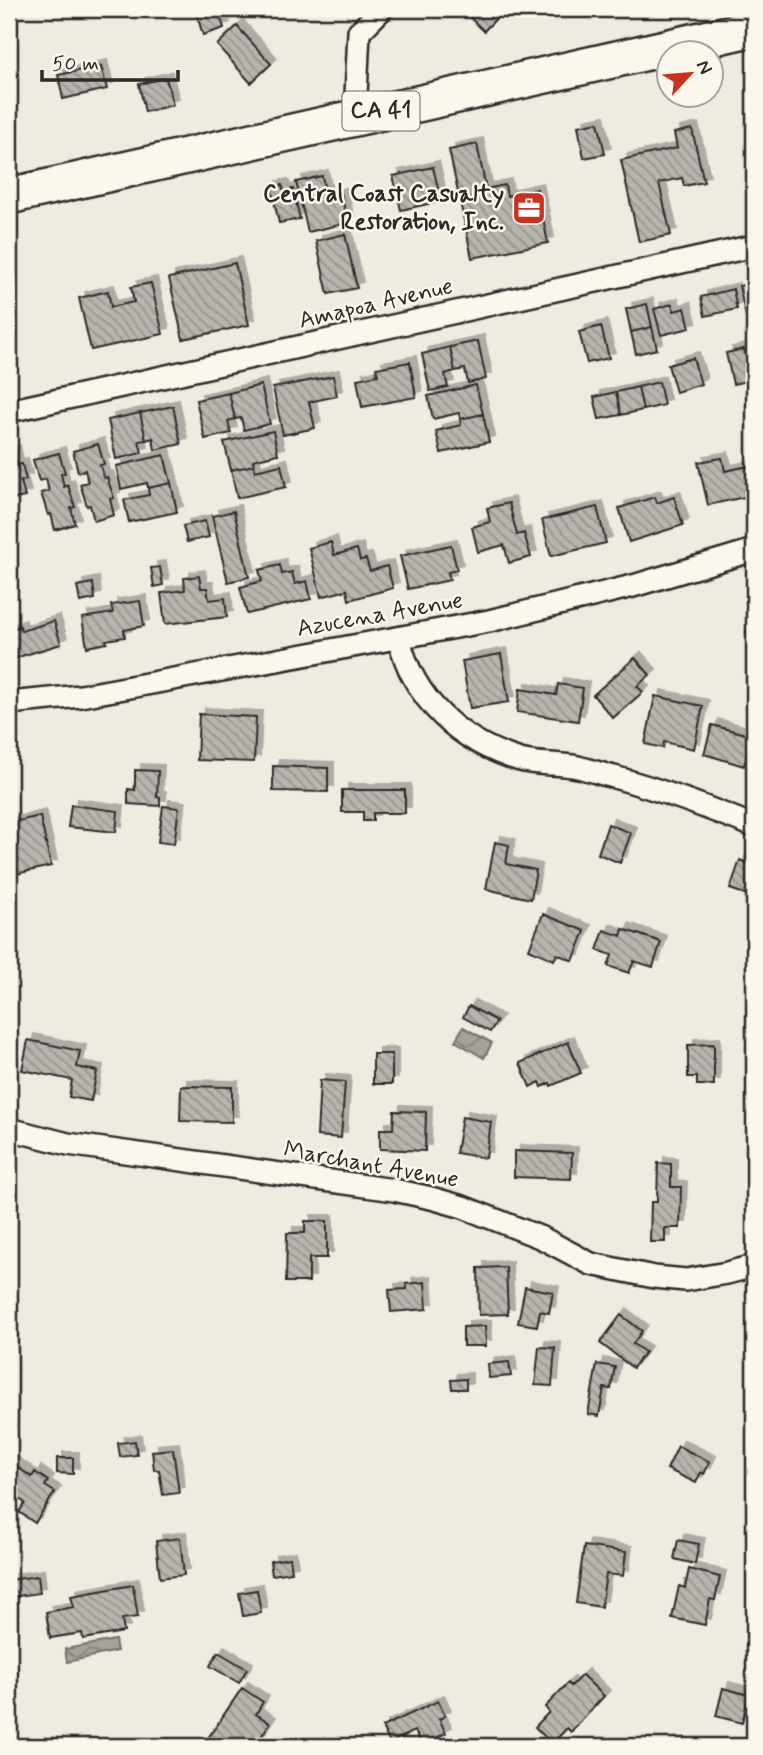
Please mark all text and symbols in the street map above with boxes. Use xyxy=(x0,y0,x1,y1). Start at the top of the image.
scale bar xyxy=(42,38,178,82)
north arrow xyxy=(654,38,724,108)
text: 50 m xyxy=(52,50,99,78)
text: N xyxy=(690,56,718,78)
road number: CA 41 xyxy=(342,92,420,130)
place label: Central Coast Casualty Restoration, Inc. xyxy=(263,179,504,238)
office icon: Central Coast Casualty Restoration, Inc. xyxy=(510,189,548,227)
street label: Amapoa Avenue xyxy=(296,271,456,337)
street label: Azucena Avenue xyxy=(295,585,465,645)
street label: Marchant Avenue xyxy=(281,1134,461,1196)

